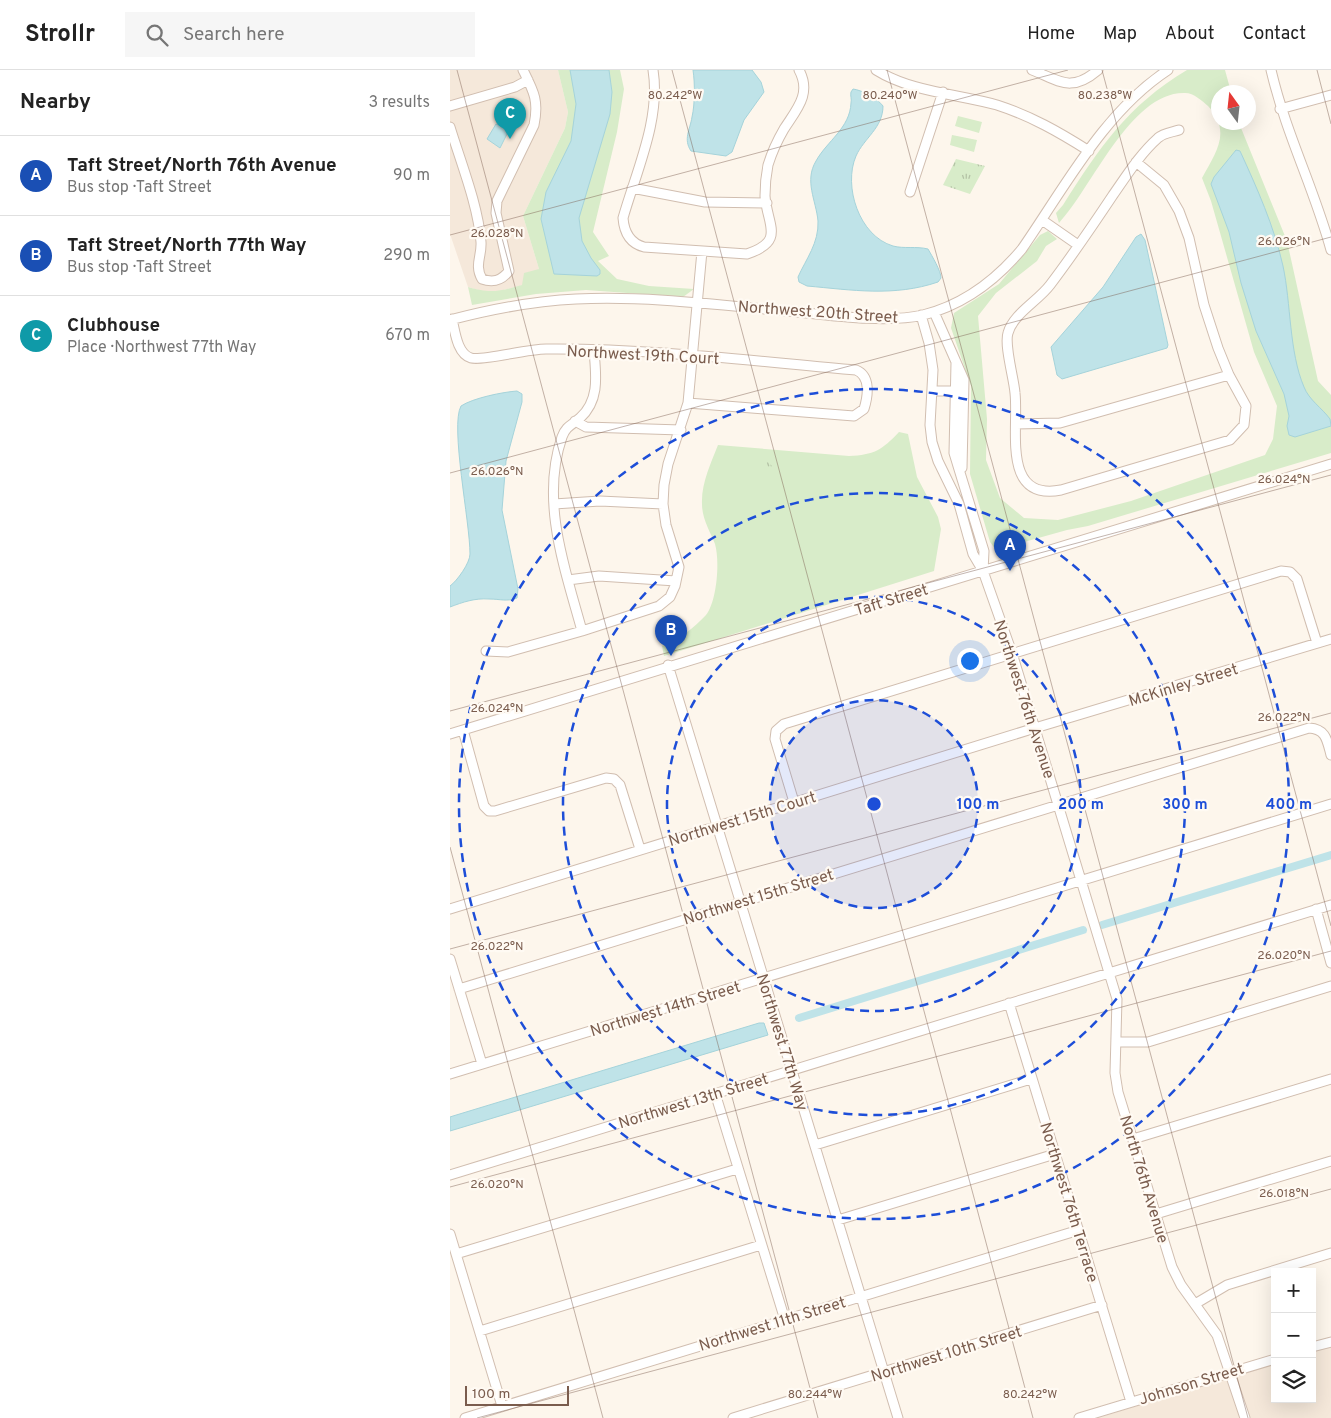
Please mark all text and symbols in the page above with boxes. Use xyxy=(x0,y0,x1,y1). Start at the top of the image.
search box xyxy=(125,12,475,57)
text: Strollr xyxy=(25,20,95,50)
icon: search xyxy=(143,21,171,49)
text: Search here xyxy=(183,23,284,47)
text: Home xyxy=(1027,23,1075,46)
text: Map xyxy=(1103,23,1137,46)
text: About xyxy=(1165,23,1214,46)
text: Contact xyxy=(1242,23,1306,46)
north arrow xyxy=(1211,85,1256,130)
text: 80.242°W xyxy=(648,88,702,104)
text: 80.240°W xyxy=(863,88,918,104)
text: 80.238°W xyxy=(1078,88,1132,104)
text: Nearby xyxy=(20,89,91,116)
text: 3 results xyxy=(368,93,430,113)
pin: C xyxy=(494,98,526,139)
text: Taft Street/North 76th Avenue xyxy=(67,154,337,178)
text: A xyxy=(30,166,42,186)
text: 90 m xyxy=(393,166,430,186)
text: Bus stop · Taft Street xyxy=(67,178,212,198)
text: 26.028°N xyxy=(471,226,524,242)
text: Taft Street/North 77th Way xyxy=(67,234,307,258)
text: 26.026°N xyxy=(1258,234,1310,250)
text: B xyxy=(30,246,42,266)
text: 290 m xyxy=(383,246,430,266)
text: Bus stop · Taft Street xyxy=(67,258,212,278)
street label: Northwest 20th Street xyxy=(737,297,899,329)
text: Clubhouse xyxy=(67,314,160,338)
text: C xyxy=(31,326,41,346)
text: 670 m xyxy=(385,326,430,346)
text: Place · Northwest 77th Way xyxy=(67,338,257,358)
street label: Northwest 19th Court xyxy=(566,342,720,370)
text: 26.026°N xyxy=(471,464,523,480)
text: 26.024°N xyxy=(1258,472,1311,488)
pin: A xyxy=(994,530,1026,571)
street label: Taft Street xyxy=(852,580,931,622)
pin: B xyxy=(655,615,687,656)
street label: Northwest 76th Avenue xyxy=(988,618,1058,782)
your location xyxy=(957,648,983,674)
street label: McKinley Street xyxy=(1126,660,1241,712)
text: 26.024°N xyxy=(471,701,524,717)
text: 26.022°N xyxy=(1257,710,1311,726)
street label: Northwest 15th Court xyxy=(666,788,819,852)
centre of rings xyxy=(865,795,883,813)
text: 100 m xyxy=(957,796,999,815)
text: 200 m xyxy=(1058,796,1104,815)
text: 300 m xyxy=(1162,796,1208,815)
text: 400 m xyxy=(1266,796,1312,815)
street label: Northwest 15th Street xyxy=(681,865,836,930)
text: 26.022°N xyxy=(470,939,524,955)
text: 26.020°N xyxy=(1257,948,1311,964)
street label: Northwest 77th Way xyxy=(751,972,811,1114)
street label: Northwest 14th Street xyxy=(588,978,743,1042)
street label: Northwest 13th Street xyxy=(616,1070,771,1134)
street label: North 76th Avenue xyxy=(1114,1113,1172,1246)
street label: Northwest 76th Terrace xyxy=(1034,1120,1102,1285)
text: 26.020°N xyxy=(470,1177,524,1193)
text: 26.018°N xyxy=(1259,1186,1309,1202)
map controls xyxy=(1271,1268,1316,1403)
button: + xyxy=(1271,1268,1316,1313)
street label: Northwest 11th Street xyxy=(697,1293,848,1357)
button: − xyxy=(1271,1313,1316,1358)
street label: Northwest 10th Street xyxy=(869,1322,1025,1387)
button: layers xyxy=(1271,1358,1316,1403)
street label: Johnson Street xyxy=(1137,1359,1247,1410)
scale bar xyxy=(465,1383,569,1406)
text: 100 m xyxy=(472,1386,510,1403)
text: 80.244°W xyxy=(788,1387,842,1403)
text: 80.242°W xyxy=(1003,1387,1057,1403)

